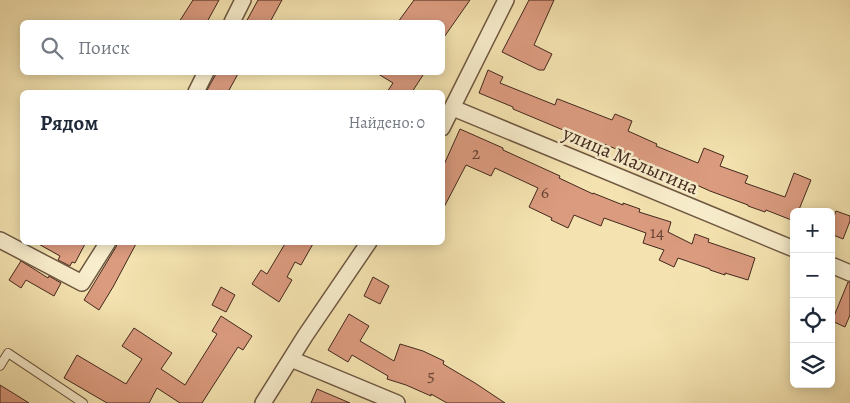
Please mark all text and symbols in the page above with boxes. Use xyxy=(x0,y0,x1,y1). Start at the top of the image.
search box xyxy=(20,20,445,75)
icon: search xyxy=(38,34,66,62)
text: Поиск xyxy=(78,35,130,61)
text: Рядом xyxy=(40,109,98,137)
text: Найдено: 0 xyxy=(348,112,425,134)
street label: улица Малыгина xyxy=(558,119,704,202)
house number: 2 xyxy=(472,141,481,165)
house number: 6 xyxy=(541,180,549,204)
map controls xyxy=(790,208,835,388)
button: + xyxy=(790,208,835,253)
house number: 14 xyxy=(650,220,664,244)
button: − xyxy=(790,253,835,298)
button: locate xyxy=(790,298,835,343)
button: layers xyxy=(790,343,835,388)
house number: 5 xyxy=(427,363,435,387)

